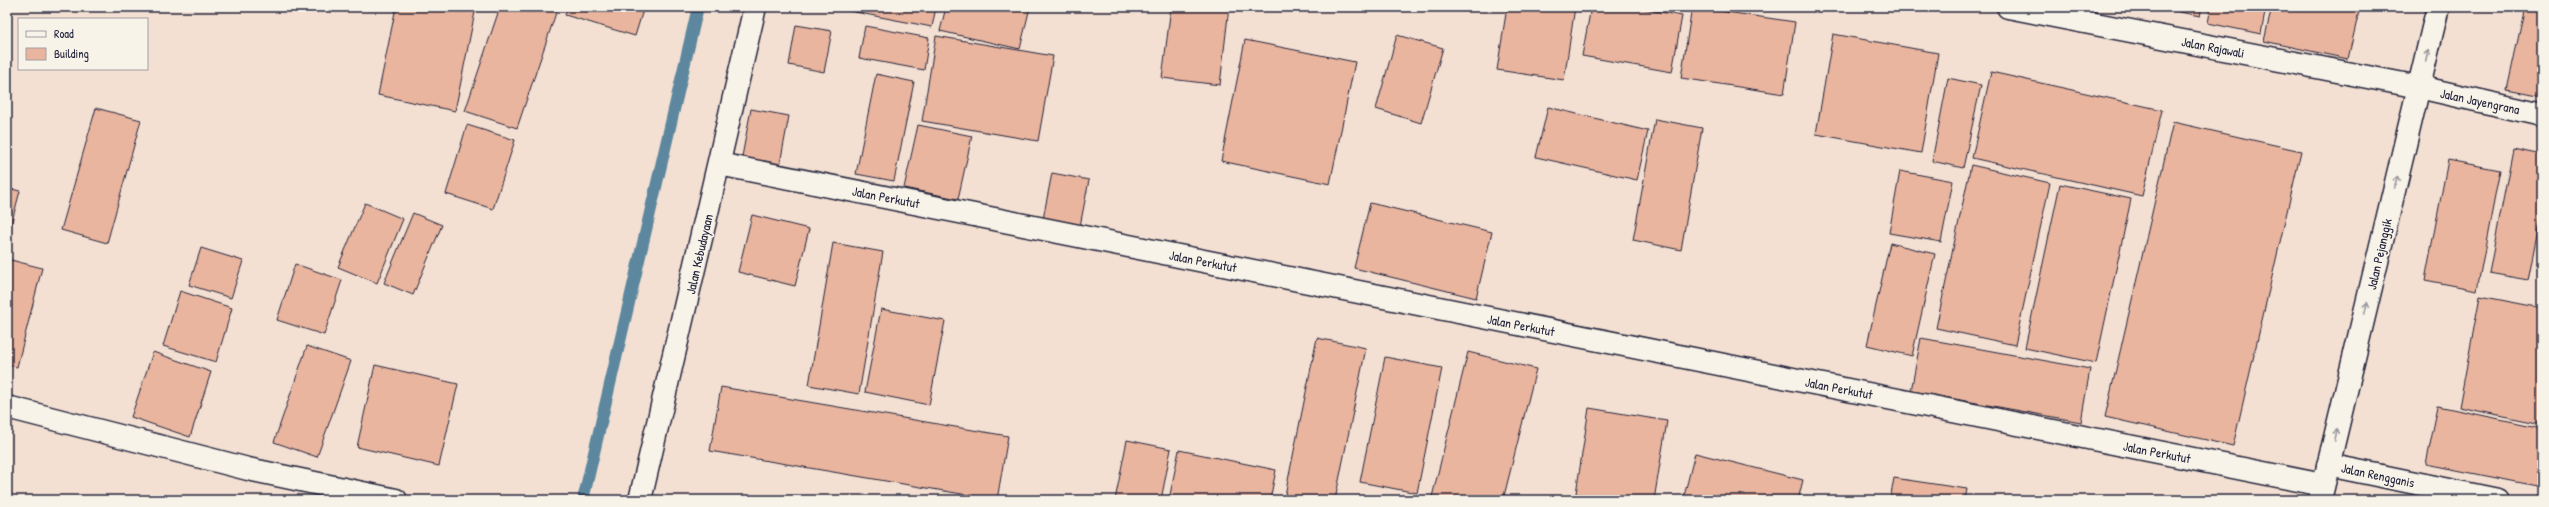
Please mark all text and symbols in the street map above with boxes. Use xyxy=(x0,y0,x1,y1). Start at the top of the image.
legend xyxy=(18,18,148,70)
text: Road xyxy=(54,25,74,42)
street label: Jalan Rajawali xyxy=(2180,32,2246,62)
text: Building xyxy=(54,45,89,62)
one-way arrow xyxy=(2423,49,2431,62)
street label: Jalan Jayengrana xyxy=(2439,84,2521,118)
one-way arrow xyxy=(2393,176,2401,189)
street label: Jalan Perkutut xyxy=(851,182,922,212)
street label: Jalan Kebudayaan xyxy=(681,212,717,296)
street label: Jalan Pejanggik xyxy=(2362,216,2396,291)
street label: Jalan Perkutut xyxy=(1168,246,1239,276)
one-way arrow xyxy=(2362,302,2370,315)
street label: Jalan Perkutut xyxy=(1486,310,1557,340)
street label: Jalan Perkutut xyxy=(1804,373,1875,403)
one-way arrow xyxy=(2332,429,2340,442)
street label: Jalan Perkutut xyxy=(2122,437,2193,467)
street label: Jalan Rengganis xyxy=(2340,458,2416,492)

